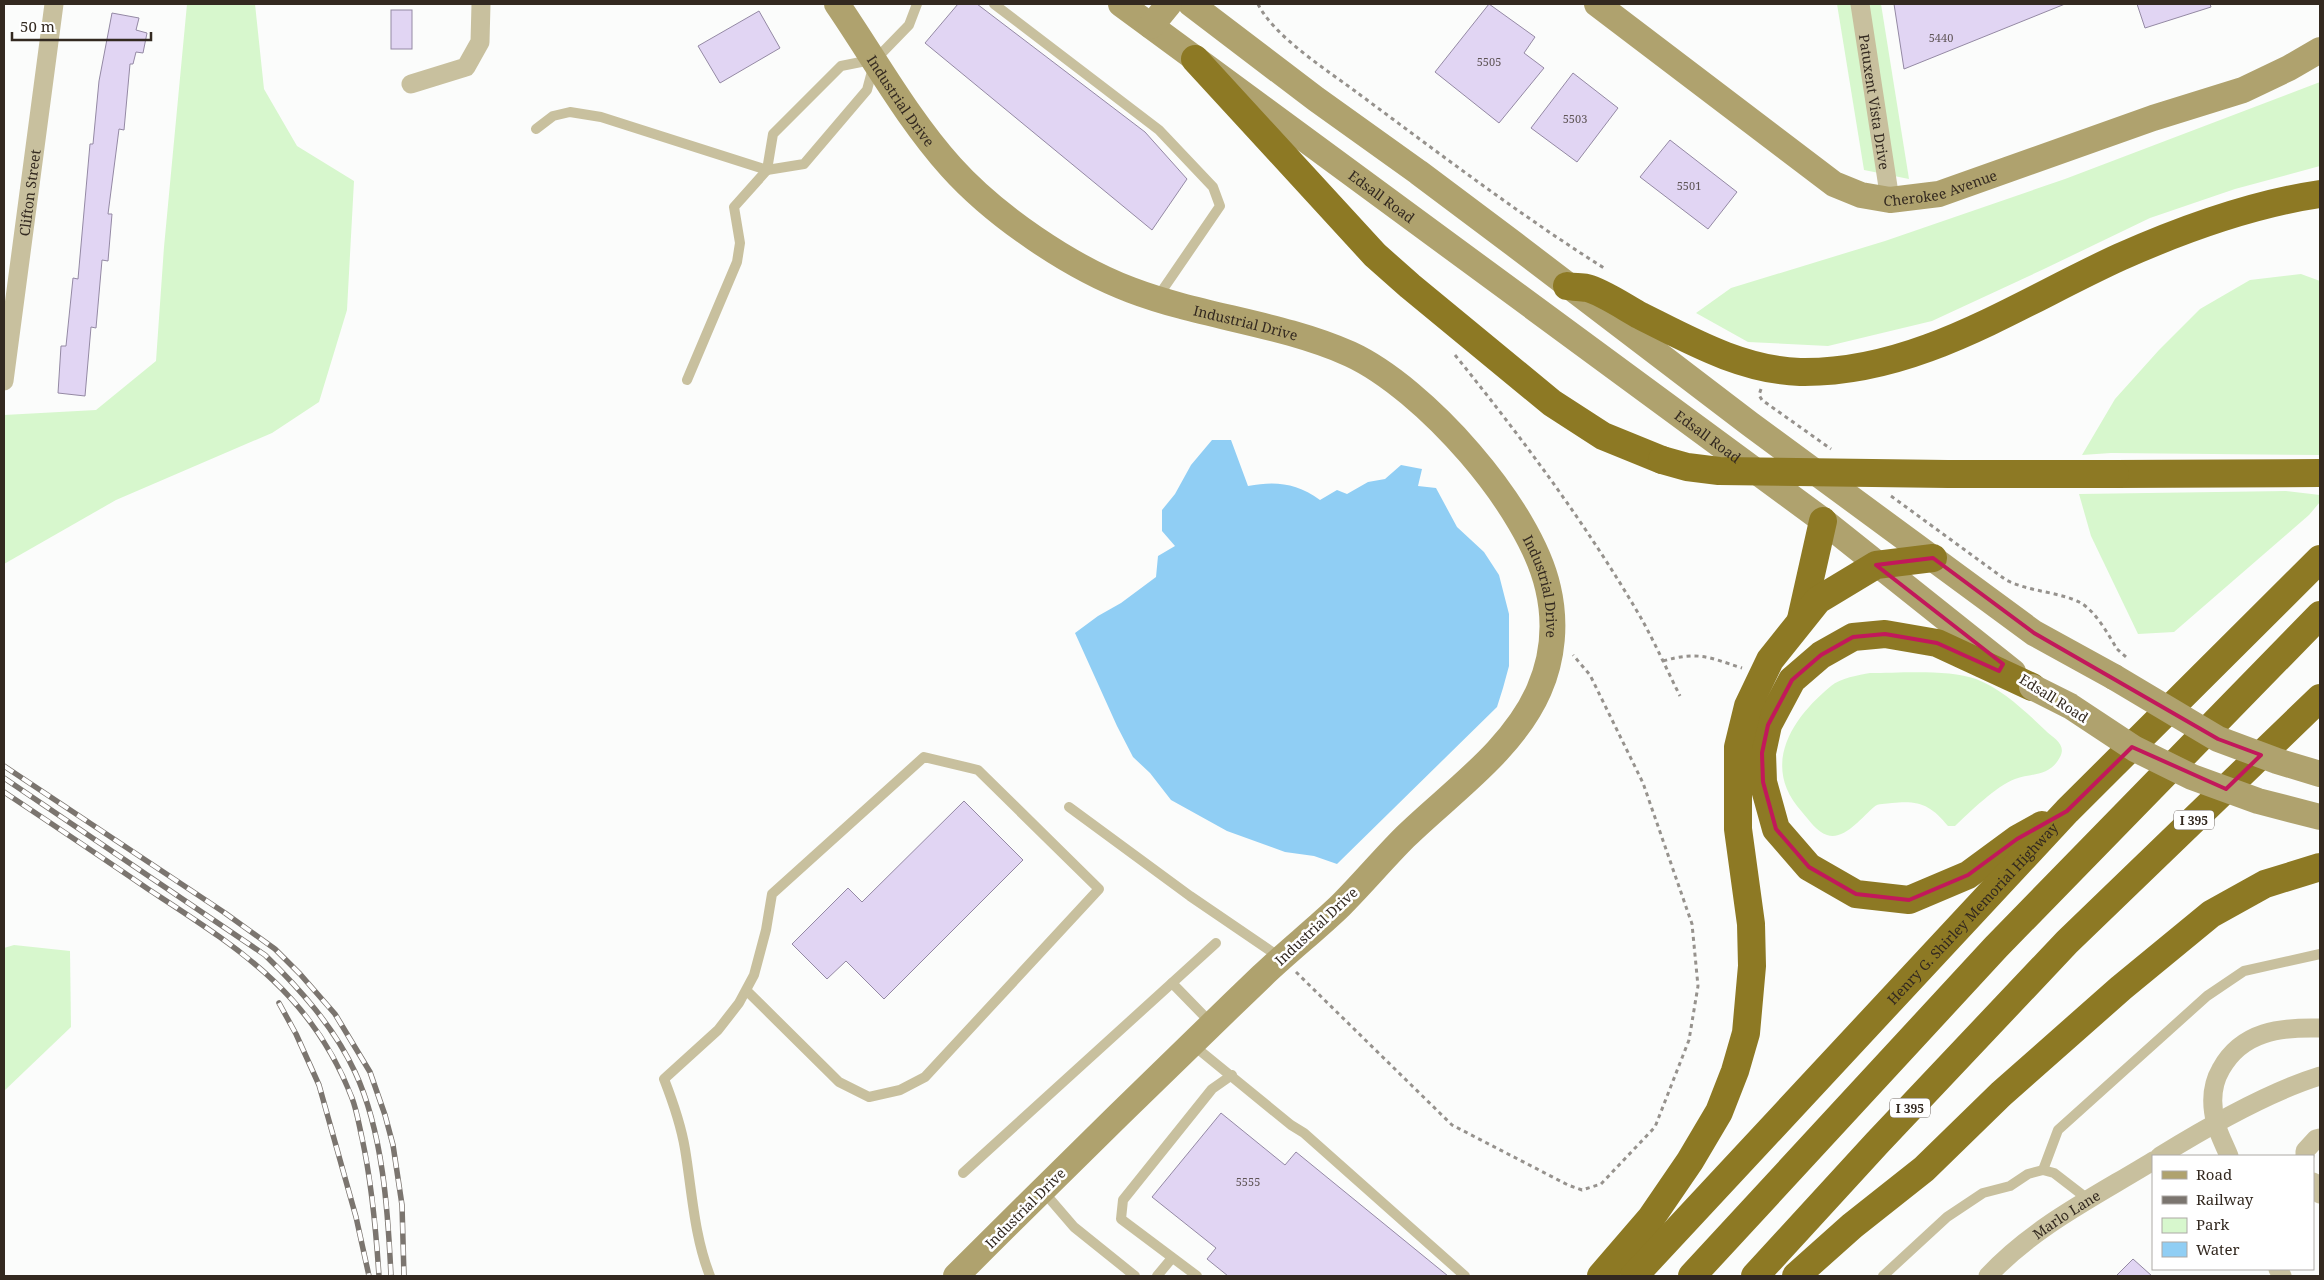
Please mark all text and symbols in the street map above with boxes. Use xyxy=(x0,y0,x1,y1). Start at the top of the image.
scale bar xyxy=(12,10,151,42)
text: 50 m xyxy=(20,16,55,36)
house number: 5440 xyxy=(1929,30,1953,45)
street label: Patuxent Vista Drive xyxy=(1855,33,1895,171)
street label: Industrial Drive xyxy=(863,51,939,150)
house number: 5505 xyxy=(1477,54,1501,69)
house number: 5503 xyxy=(1563,111,1587,126)
street label: Clifton Street xyxy=(14,148,44,237)
street label: Edsall Road xyxy=(1345,165,1419,227)
street label: Cherokee Avenue xyxy=(1882,165,1999,210)
house number: 5501 xyxy=(1677,178,1701,193)
street label: Industrial Drive xyxy=(1192,300,1300,344)
street label: Edsall Road xyxy=(1671,405,1745,467)
street label: Industrial Drive xyxy=(1519,531,1562,639)
street label: Edsall Road xyxy=(2016,669,2092,727)
road number: I 395 xyxy=(2174,810,2214,830)
street label: Henry G. Shirley Memorial Highway xyxy=(1882,818,2062,1008)
street label: Industrial Drive xyxy=(1271,883,1361,969)
road number: I 395 xyxy=(1890,1098,1930,1118)
legend xyxy=(2152,1155,2314,1270)
street label: Industrial Drive xyxy=(981,1164,1069,1252)
text: Road xyxy=(2196,1164,2232,1184)
house number: 5555 xyxy=(1236,1174,1260,1189)
street label: Marlo Lane xyxy=(2028,1185,2103,1243)
text: Railway xyxy=(2196,1189,2254,1209)
text: Park xyxy=(2196,1214,2230,1234)
text: Water xyxy=(2196,1239,2239,1259)

